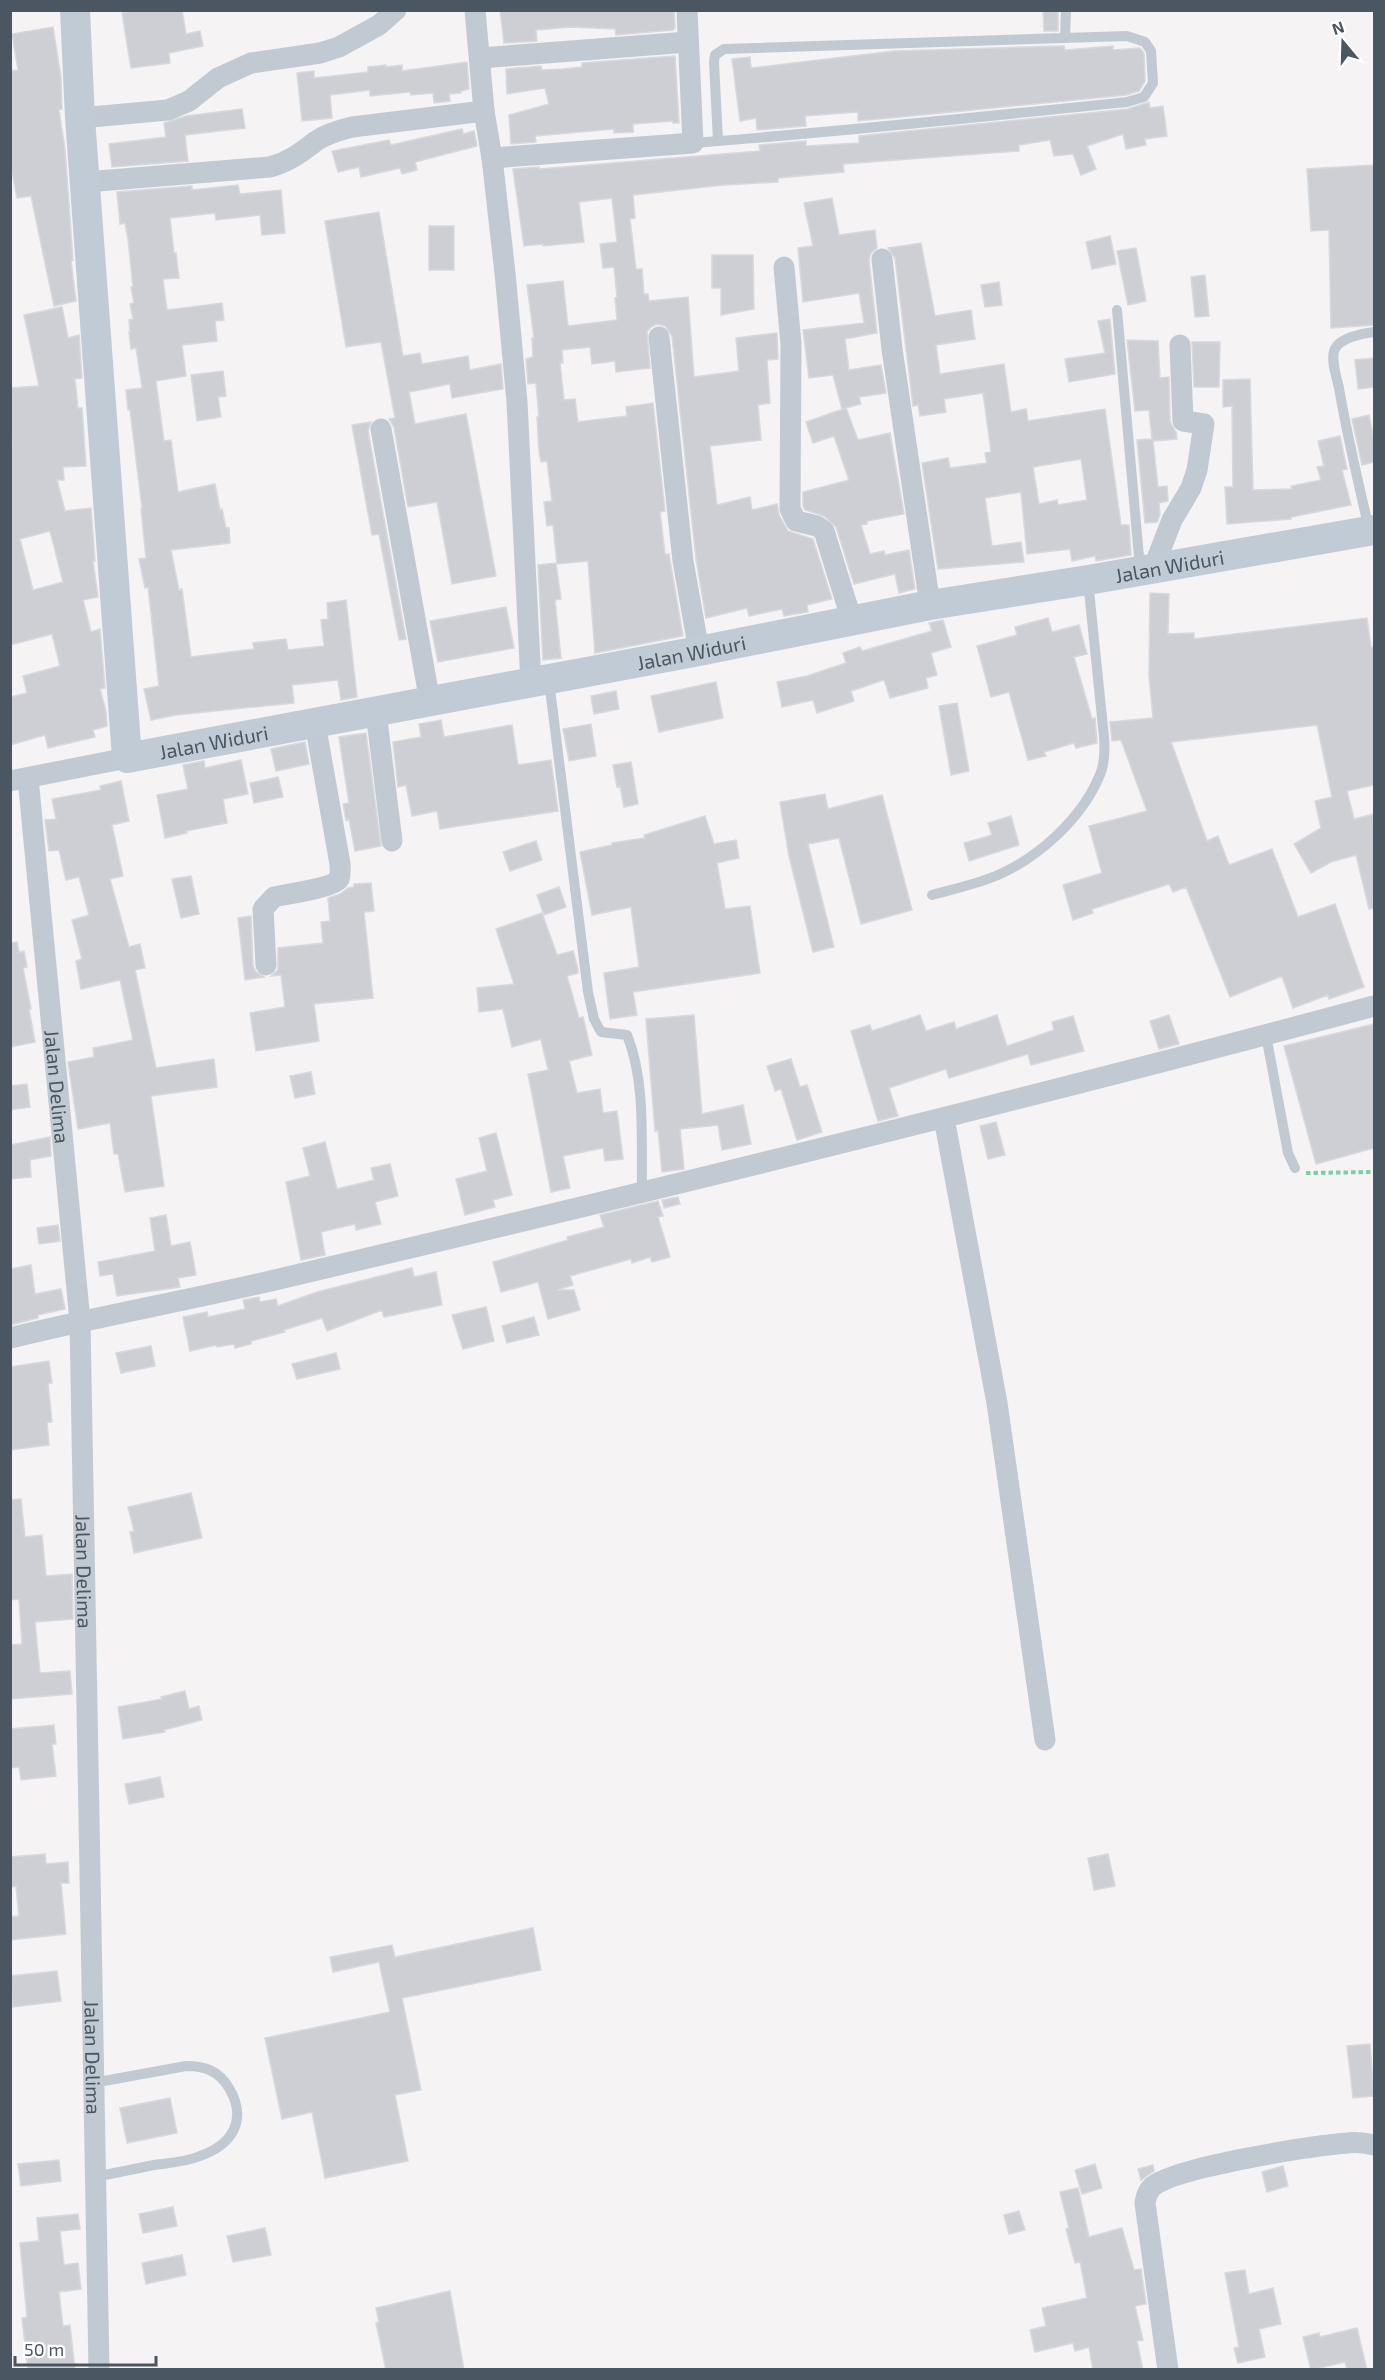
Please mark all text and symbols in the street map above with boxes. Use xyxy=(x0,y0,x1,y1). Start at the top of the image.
north arrow xyxy=(1313,12,1373,72)
text: N xyxy=(1329,16,1347,38)
street label: Jalan Widuri xyxy=(1113,544,1226,587)
street label: Jalan Widuri xyxy=(635,630,748,674)
street label: Jalan Widuri xyxy=(157,720,270,764)
street label: Jalan Delima xyxy=(40,1029,75,1145)
street label: Jalan Delima xyxy=(72,1514,98,1629)
street label: Jalan Delima xyxy=(80,2000,106,2115)
scale bar xyxy=(15,2329,156,2367)
text: 50 m xyxy=(24,2338,64,2360)

